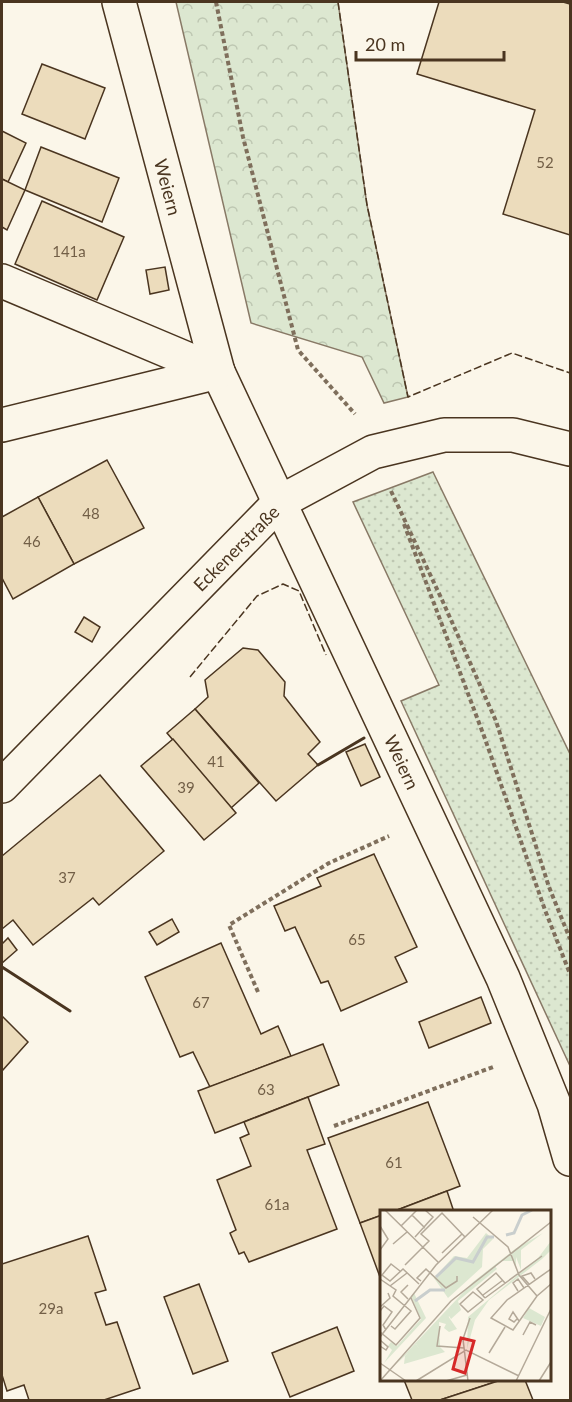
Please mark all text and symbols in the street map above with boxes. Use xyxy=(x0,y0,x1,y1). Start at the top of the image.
scale bar xyxy=(356,24,504,62)
text: 20 m xyxy=(365,33,405,55)
house number: 52 xyxy=(536,153,554,171)
street label: Weiern xyxy=(150,156,186,218)
house number: 141a xyxy=(52,242,86,260)
street label: Eckenerstraße xyxy=(189,501,283,595)
house number: 48 xyxy=(82,504,100,522)
house number: 46 xyxy=(23,532,41,550)
street label: Weiern xyxy=(380,731,424,793)
house number: 41 xyxy=(207,752,225,770)
house number: 39 xyxy=(177,778,195,796)
house number: 37 xyxy=(58,868,76,886)
house number: 65 xyxy=(348,930,366,948)
house number: 67 xyxy=(192,993,210,1011)
house number: 63 xyxy=(257,1080,275,1098)
house number: 61 xyxy=(385,1153,403,1171)
house number: 61a xyxy=(265,1195,289,1213)
inset map xyxy=(380,1210,551,1381)
house number: 29a xyxy=(39,1299,63,1317)

